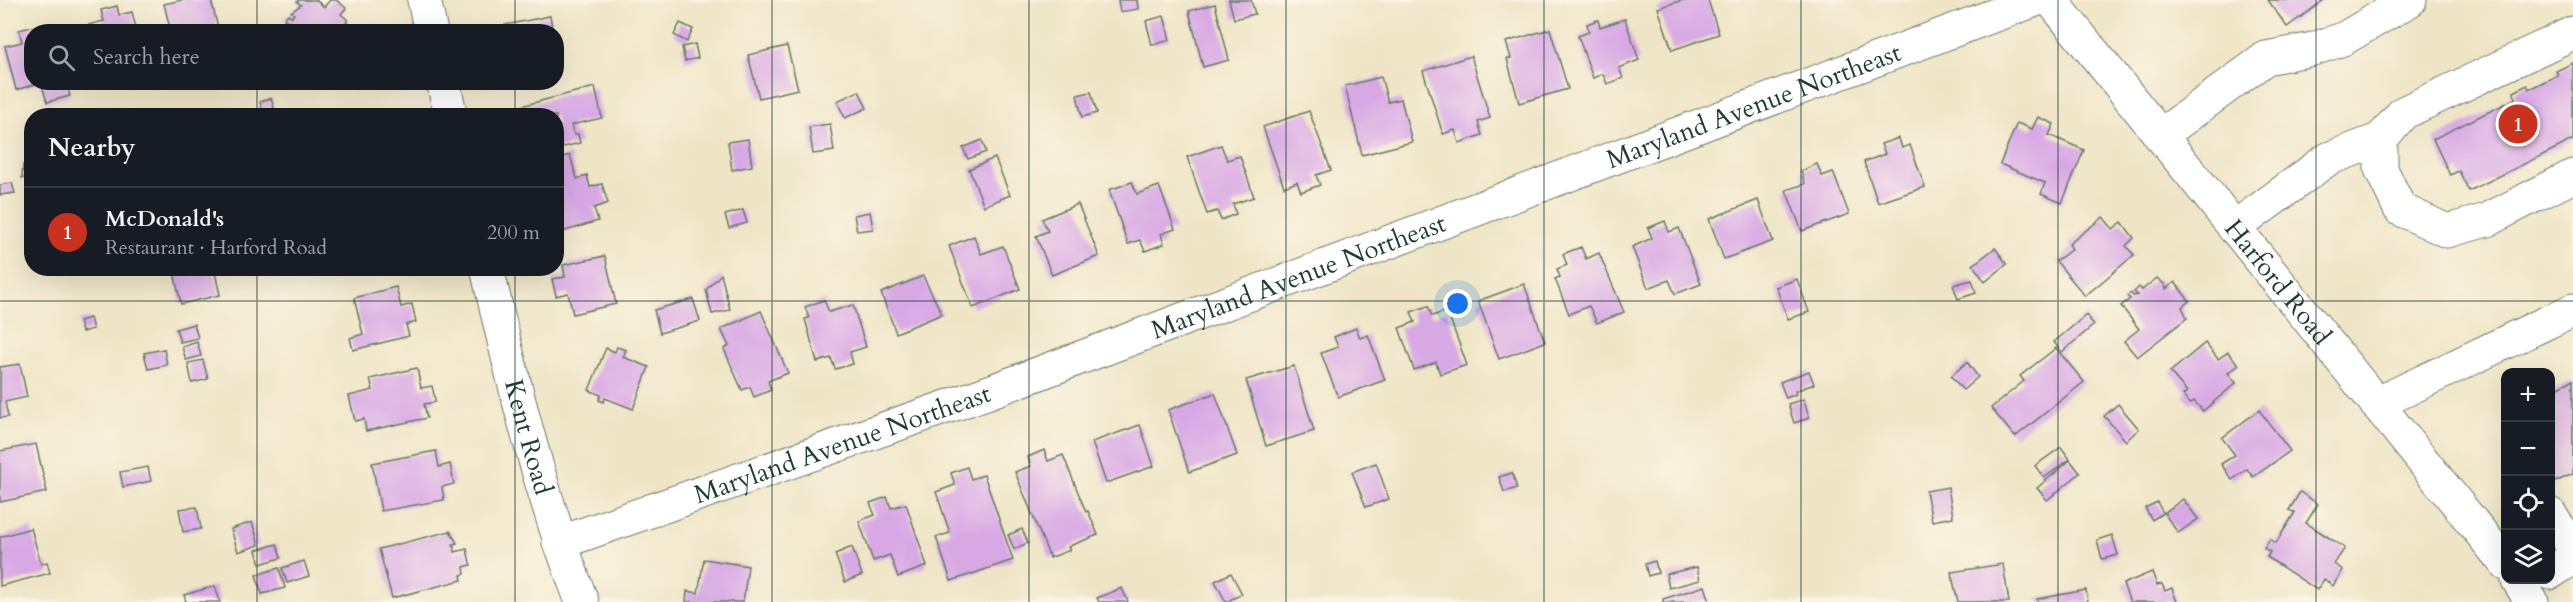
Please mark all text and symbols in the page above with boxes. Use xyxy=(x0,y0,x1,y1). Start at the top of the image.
search box xyxy=(24,24,564,90)
street label: Maryland Avenue Northeast xyxy=(1601,34,1906,177)
icon: search xyxy=(45,41,78,74)
text: Search here xyxy=(93,42,200,72)
pin: 1 xyxy=(2498,102,2538,146)
text: Nearby xyxy=(48,130,136,165)
text: McDonald's xyxy=(105,204,224,234)
street label: Maryland Avenue Northeast xyxy=(1146,205,1450,347)
street label: Harford Road xyxy=(2217,212,2340,352)
text: 1 xyxy=(62,219,73,246)
text: 200 m xyxy=(487,219,540,246)
text: Restaurant · Harford Road xyxy=(105,234,327,261)
your location xyxy=(1443,289,1472,318)
map controls xyxy=(2501,368,2555,584)
button: + xyxy=(2501,368,2555,422)
street label: Kent Road xyxy=(497,375,562,499)
street label: Maryland Avenue Northeast xyxy=(689,375,995,512)
button: − xyxy=(2501,422,2555,476)
button: locate xyxy=(2501,476,2555,530)
button: layers xyxy=(2501,530,2555,584)

